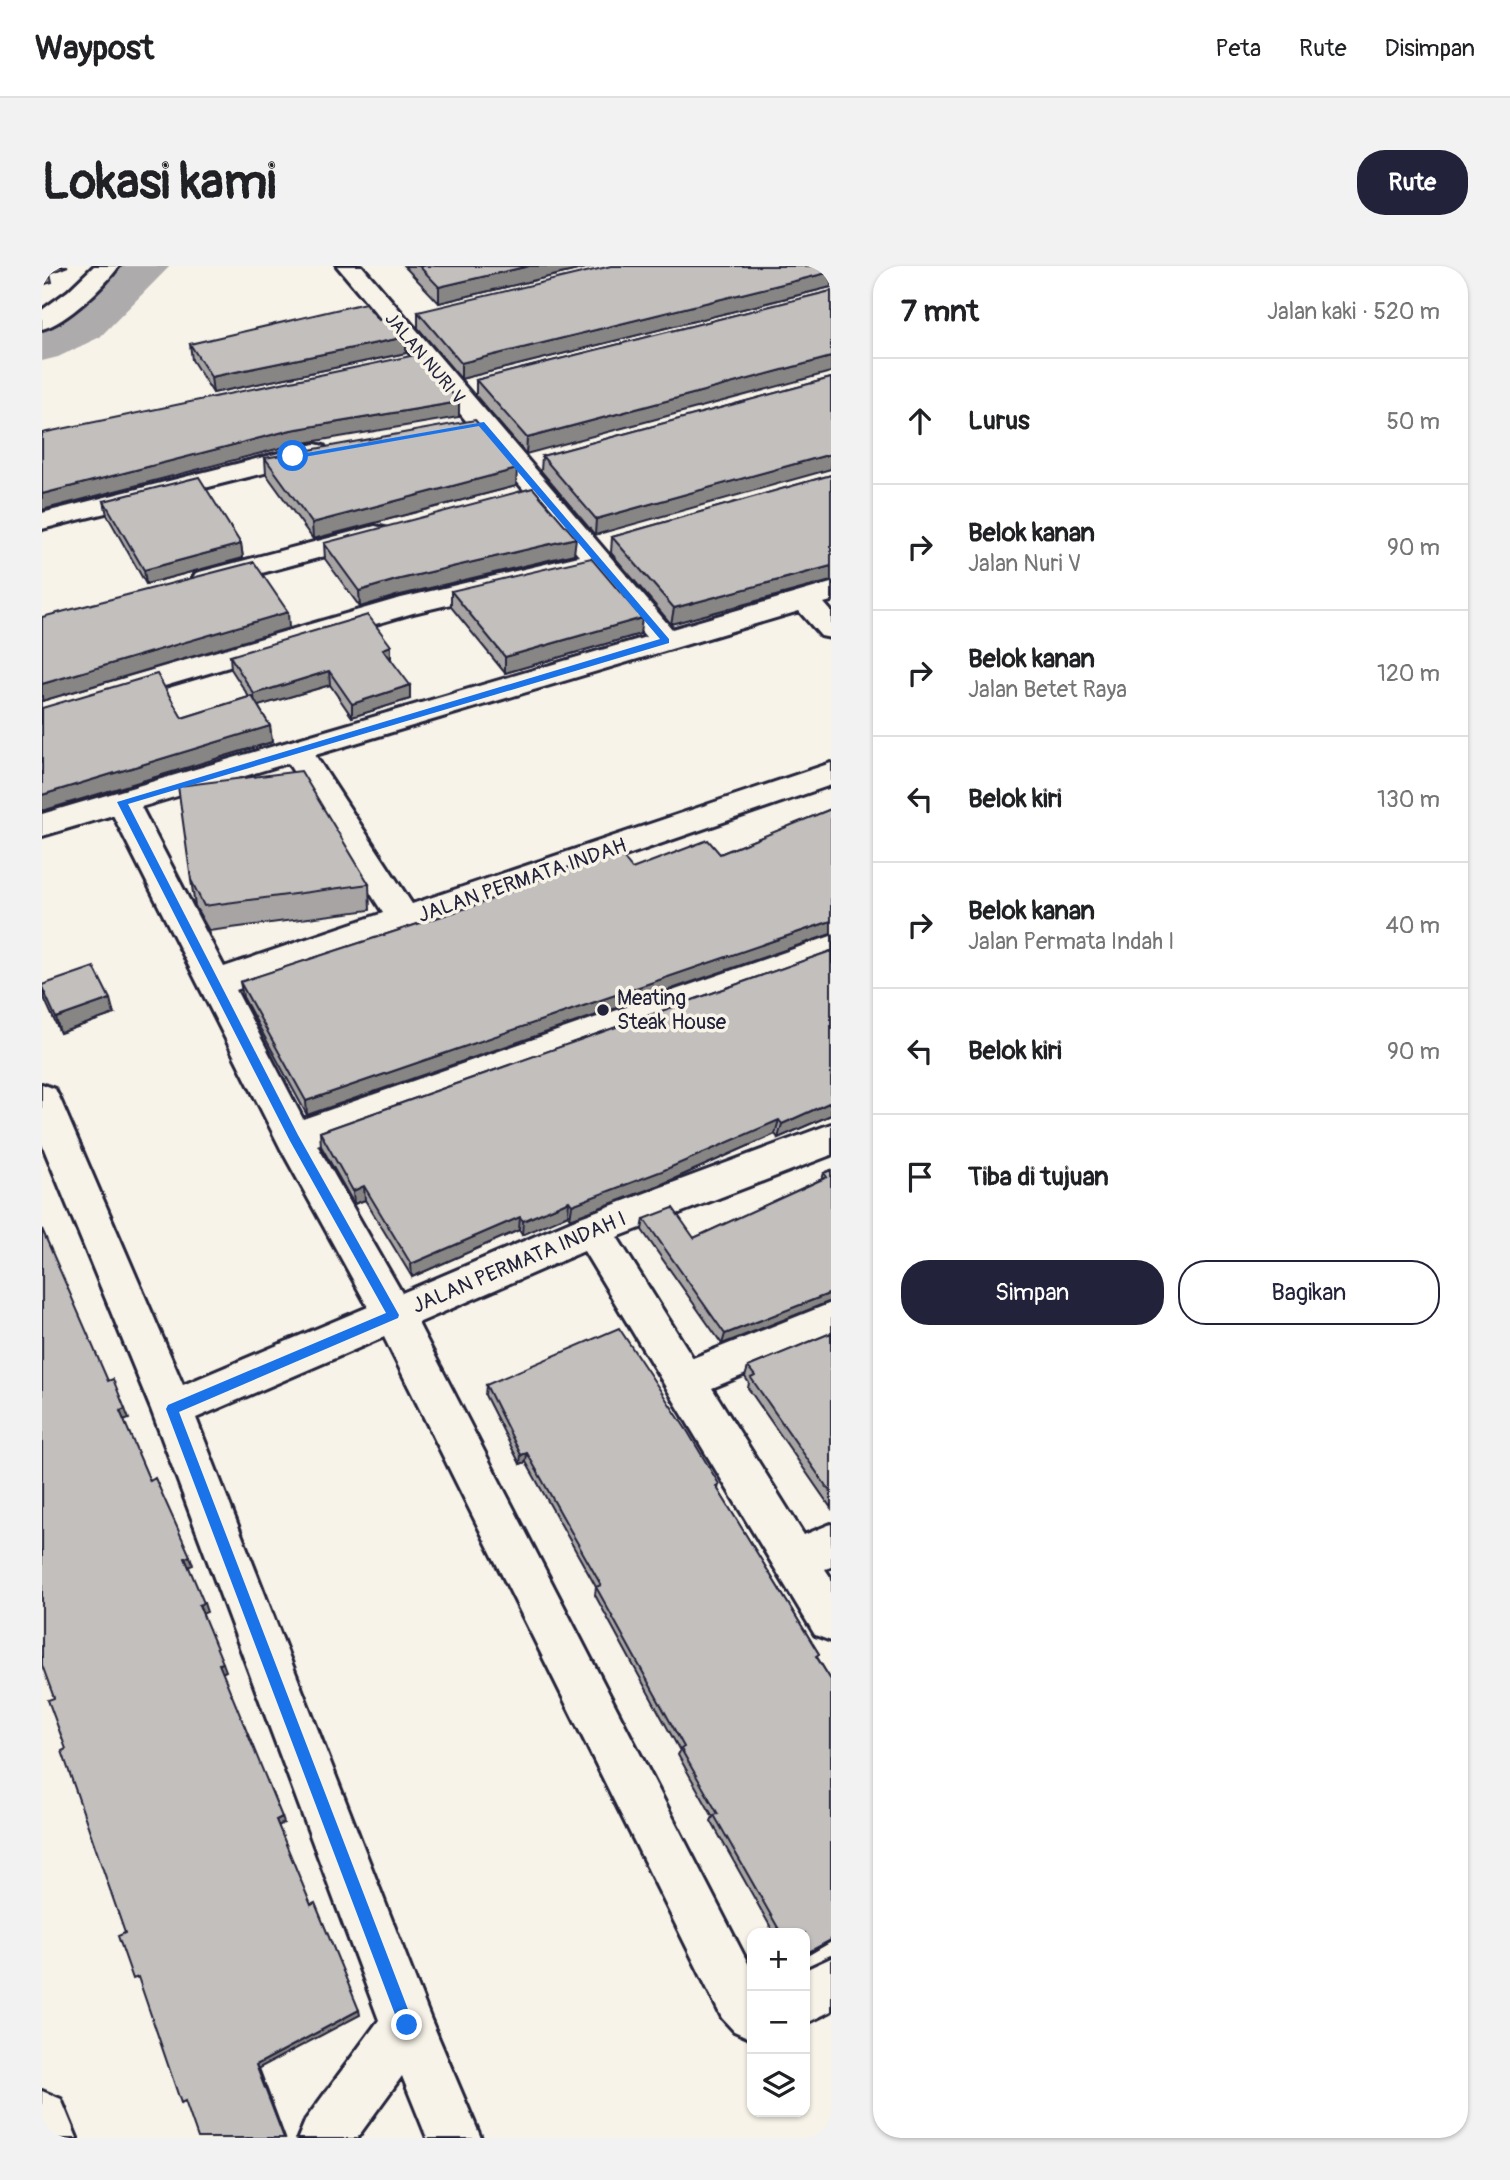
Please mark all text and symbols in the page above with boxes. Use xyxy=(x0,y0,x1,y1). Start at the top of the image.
text: Waypost xyxy=(35,28,154,69)
text: Peta xyxy=(1215,34,1261,63)
text: Rute xyxy=(1299,34,1347,63)
text: Disimpan xyxy=(1385,34,1475,63)
button: Rute xyxy=(1357,150,1468,215)
text: Lokasi kami xyxy=(42,152,276,213)
text: 7 mnt xyxy=(901,293,979,330)
text: Jalan kaki · 520 m xyxy=(1267,297,1440,326)
street label: JALAN NURI V xyxy=(380,308,470,409)
icon: ahead xyxy=(901,402,939,440)
text: Lurus xyxy=(968,405,1030,437)
text: 50 m xyxy=(1386,407,1440,436)
route start xyxy=(277,440,308,471)
text: Belok kanan xyxy=(968,517,1095,549)
icon: right xyxy=(901,528,939,566)
text: 90 m xyxy=(1387,533,1440,562)
text: Jalan Nuri V xyxy=(968,549,1081,578)
text: Belok kanan xyxy=(968,643,1095,675)
icon: right xyxy=(901,654,939,692)
text: 120 m xyxy=(1377,659,1440,688)
text: Jalan Betet Raya xyxy=(968,675,1127,704)
icon: left xyxy=(901,780,939,818)
text: Belok kiri xyxy=(968,783,1062,815)
text: 130 m xyxy=(1377,785,1440,814)
street label: JALAN PERMATA INDAH xyxy=(414,832,630,929)
text: Belok kanan xyxy=(968,895,1095,927)
icon: right xyxy=(901,906,939,944)
text: 40 m xyxy=(1386,911,1440,940)
text: Jalan Permata Indah I xyxy=(968,927,1175,956)
place label: Meating Steak House xyxy=(617,985,727,1036)
marker: Meating Steak House xyxy=(595,1002,611,1018)
icon: left xyxy=(901,1032,939,1070)
text: Belok kiri xyxy=(968,1035,1062,1067)
text: 90 m xyxy=(1387,1037,1440,1066)
icon: arrive xyxy=(901,1158,939,1196)
text: Tiba di tujuan xyxy=(968,1161,1109,1193)
street label: JALAN PERMATA INDAH I xyxy=(408,1205,630,1320)
button: Simpan xyxy=(901,1260,1164,1325)
button: Bagikan xyxy=(1178,1260,1440,1325)
map controls xyxy=(747,1928,810,2117)
button: + xyxy=(747,1928,810,1991)
button: − xyxy=(747,1991,810,2054)
route end xyxy=(391,2009,422,2040)
button: layers xyxy=(747,2054,810,2117)

